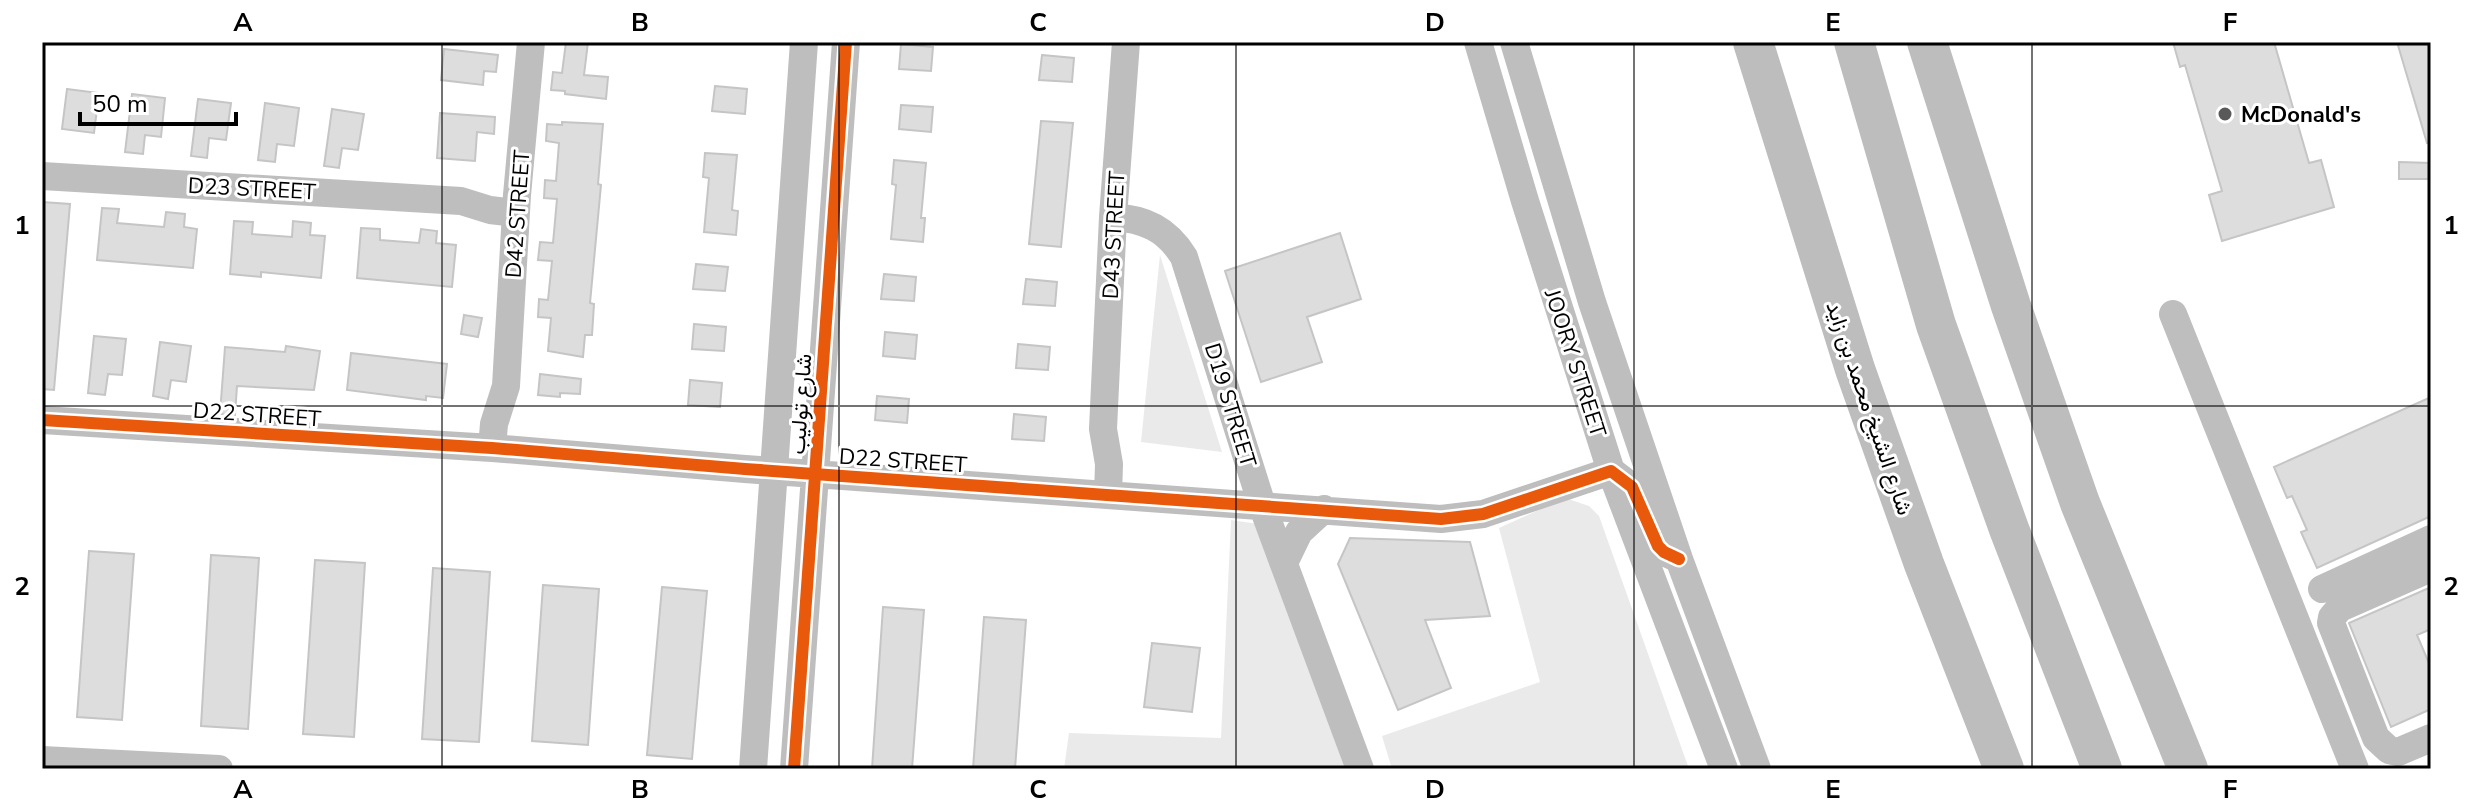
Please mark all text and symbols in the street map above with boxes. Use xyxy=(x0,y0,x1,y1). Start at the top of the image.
text: A xyxy=(233,5,253,40)
text: B xyxy=(631,5,649,40)
text: C xyxy=(1029,5,1047,40)
text: D xyxy=(1425,5,1445,40)
text: E xyxy=(1825,5,1841,40)
text: F xyxy=(2223,5,2237,40)
scale bar xyxy=(80,76,236,126)
text: 50 m xyxy=(92,88,148,120)
place label: McDonald's xyxy=(2241,100,2361,130)
marker: McDonald's xyxy=(2216,105,2234,123)
street label: D42 STREET xyxy=(499,148,537,279)
street label: D43 STREET xyxy=(1096,170,1132,300)
street label: D23 STREET xyxy=(187,171,317,207)
text: 1 xyxy=(14,208,30,243)
text: 1 xyxy=(2443,208,2459,243)
street label: JOORY STREET xyxy=(1537,284,1613,442)
street label: شارع الشيخ محمد بن زايد xyxy=(1818,297,1920,519)
street label: D19 STREET xyxy=(1197,340,1263,472)
street label: شارع توليب xyxy=(783,353,819,456)
street label: D22 STREET xyxy=(192,396,323,434)
street label: D22 STREET xyxy=(838,442,969,480)
text: 2 xyxy=(14,569,30,604)
text: 2 xyxy=(2443,569,2459,604)
text: A xyxy=(233,772,253,807)
text: B xyxy=(631,772,649,807)
text: C xyxy=(1029,772,1047,807)
text: D xyxy=(1425,772,1445,807)
text: E xyxy=(1825,772,1841,807)
text: F xyxy=(2223,772,2237,807)

